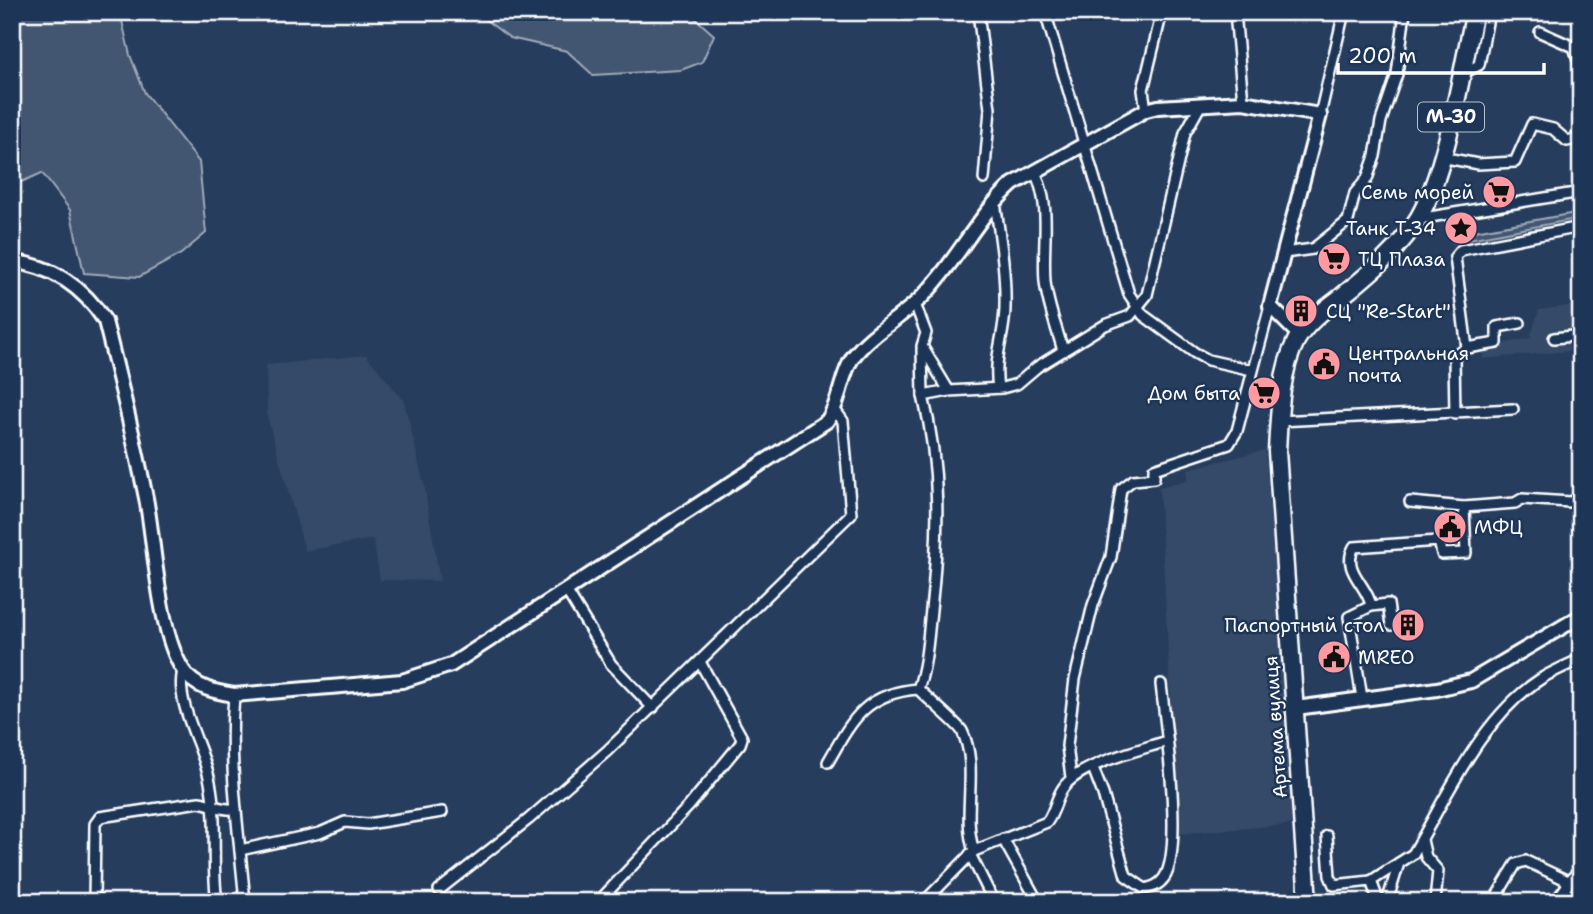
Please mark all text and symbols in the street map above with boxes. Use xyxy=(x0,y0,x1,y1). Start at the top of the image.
scale bar xyxy=(1338,32,1544,76)
text: 200 m xyxy=(1348,42,1417,70)
road number: М-30 xyxy=(1418,103,1484,132)
supermarket icon: Семь морей xyxy=(1480,173,1518,211)
place label: Семь морей xyxy=(1361,180,1474,205)
place icon: Танк Т-34 xyxy=(1442,209,1480,247)
place label: Танк Т-34 xyxy=(1346,216,1436,241)
supermarket icon: ТЦ Плаза xyxy=(1315,240,1353,278)
place label: ТЦ Плаза xyxy=(1358,247,1446,272)
building icon: СЦ "Re-Start" xyxy=(1282,292,1320,330)
place label: СЦ "Re-Start" xyxy=(1326,299,1451,324)
place label: Центральная почта xyxy=(1348,341,1469,388)
public building icon: Центральная почта xyxy=(1305,345,1343,383)
supermarket icon: Дом быта xyxy=(1245,374,1283,412)
place label: Дом быта xyxy=(1147,381,1240,406)
public building icon: МФЦ xyxy=(1431,508,1469,546)
place label: МФЦ xyxy=(1474,515,1523,540)
building icon: Паспортный стол xyxy=(1389,606,1427,644)
place label: Паспортный стол xyxy=(1224,613,1384,638)
public building icon: MREO xyxy=(1315,638,1353,676)
place label: MREO xyxy=(1358,645,1414,670)
street label: Артема вулиця xyxy=(1258,655,1293,799)

